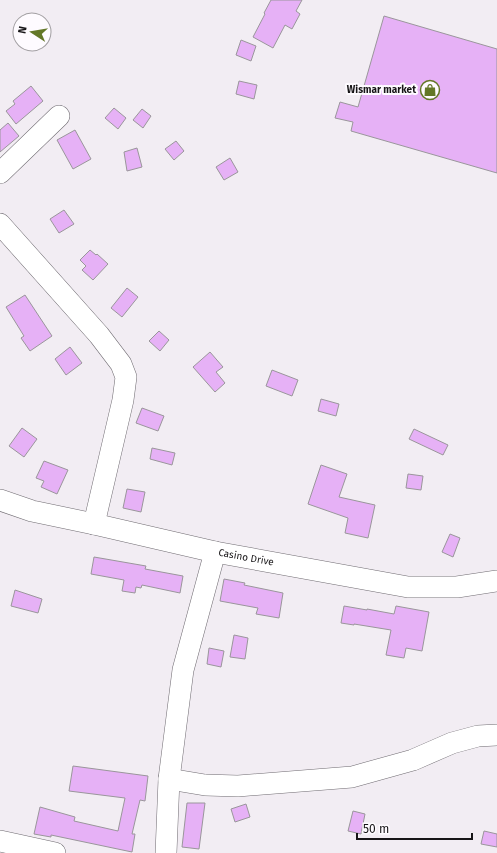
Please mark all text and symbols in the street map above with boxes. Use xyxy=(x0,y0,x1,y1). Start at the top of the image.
north arrow xyxy=(12,12,52,52)
text: N xyxy=(16,25,30,35)
shop icon: Wismar market xyxy=(419,79,441,101)
place label: Wismar market xyxy=(347,84,416,96)
street label: Casino Drive xyxy=(217,547,275,569)
scale bar xyxy=(357,815,472,841)
text: 50 m xyxy=(363,822,389,836)

